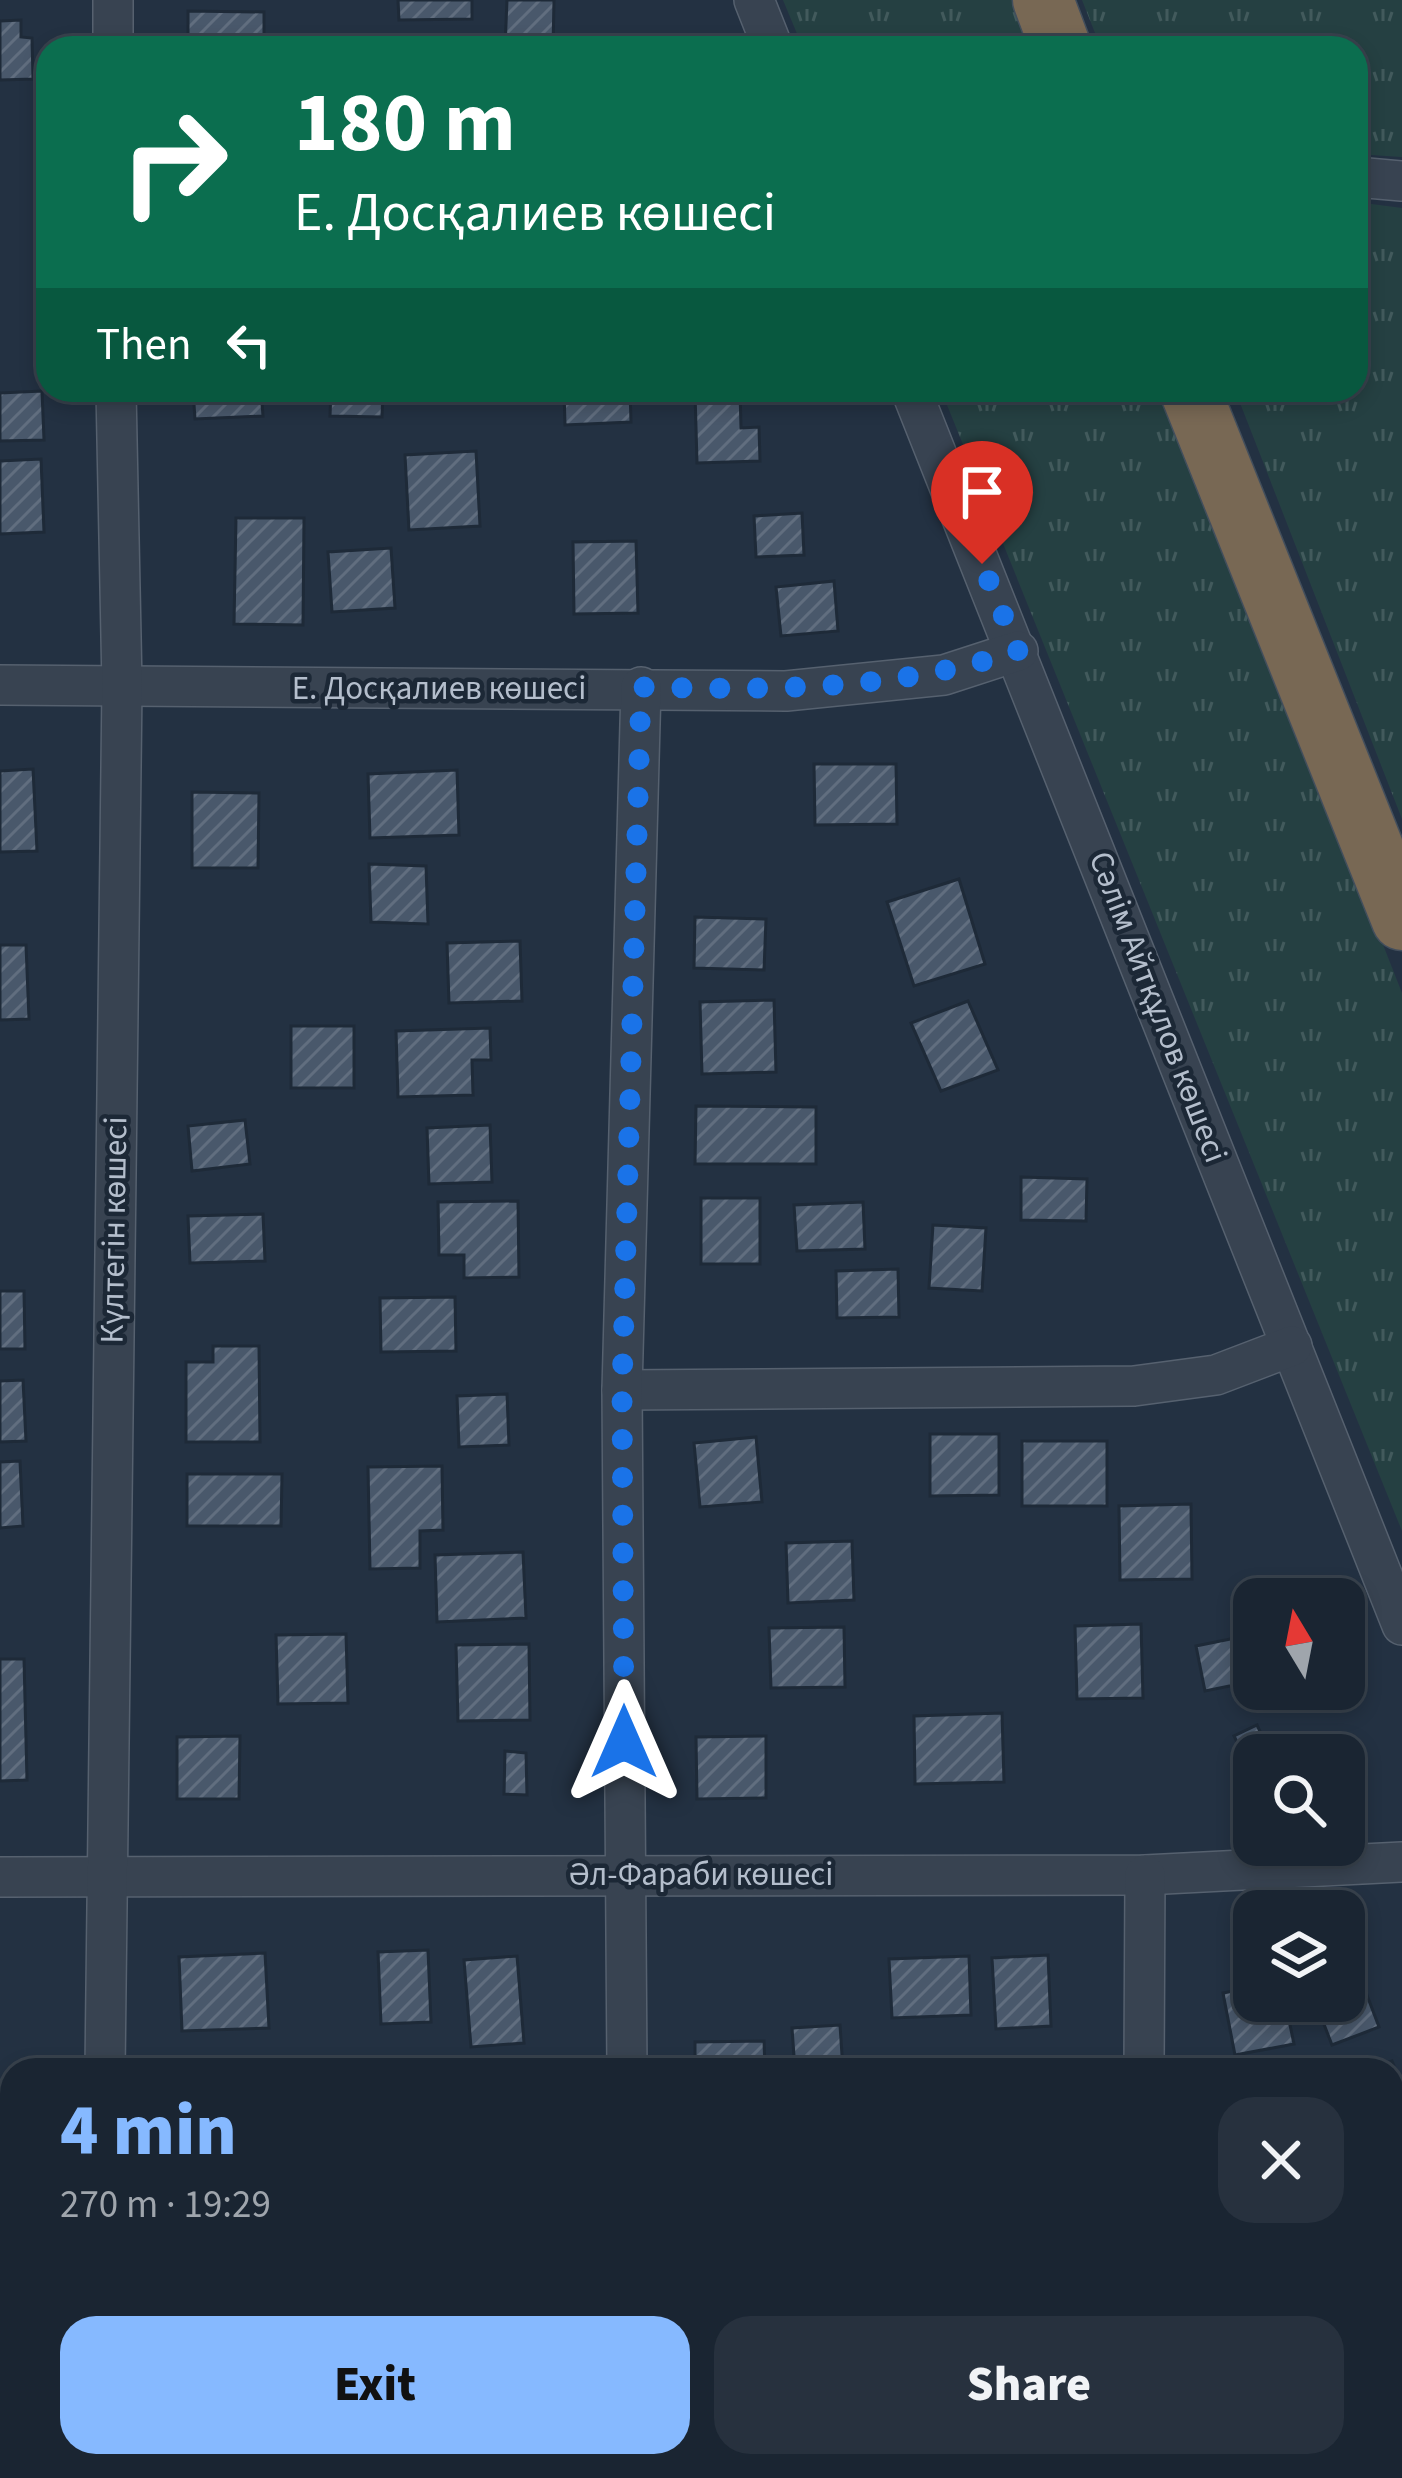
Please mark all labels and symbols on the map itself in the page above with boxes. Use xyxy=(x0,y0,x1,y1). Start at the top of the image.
pin xyxy=(931,441,1033,564)
street label: Е. Досқалиев көшесі xyxy=(292,665,586,712)
street label: Сәлім Айтқұлов көшесі xyxy=(1077,845,1239,1169)
street label: Күлтегін көшесі xyxy=(89,1116,139,1344)
north arrow xyxy=(1233,1578,1365,1710)
position arrow xyxy=(561,1679,687,1805)
street label: Әл-Фараби көшесі xyxy=(569,1851,833,1898)

